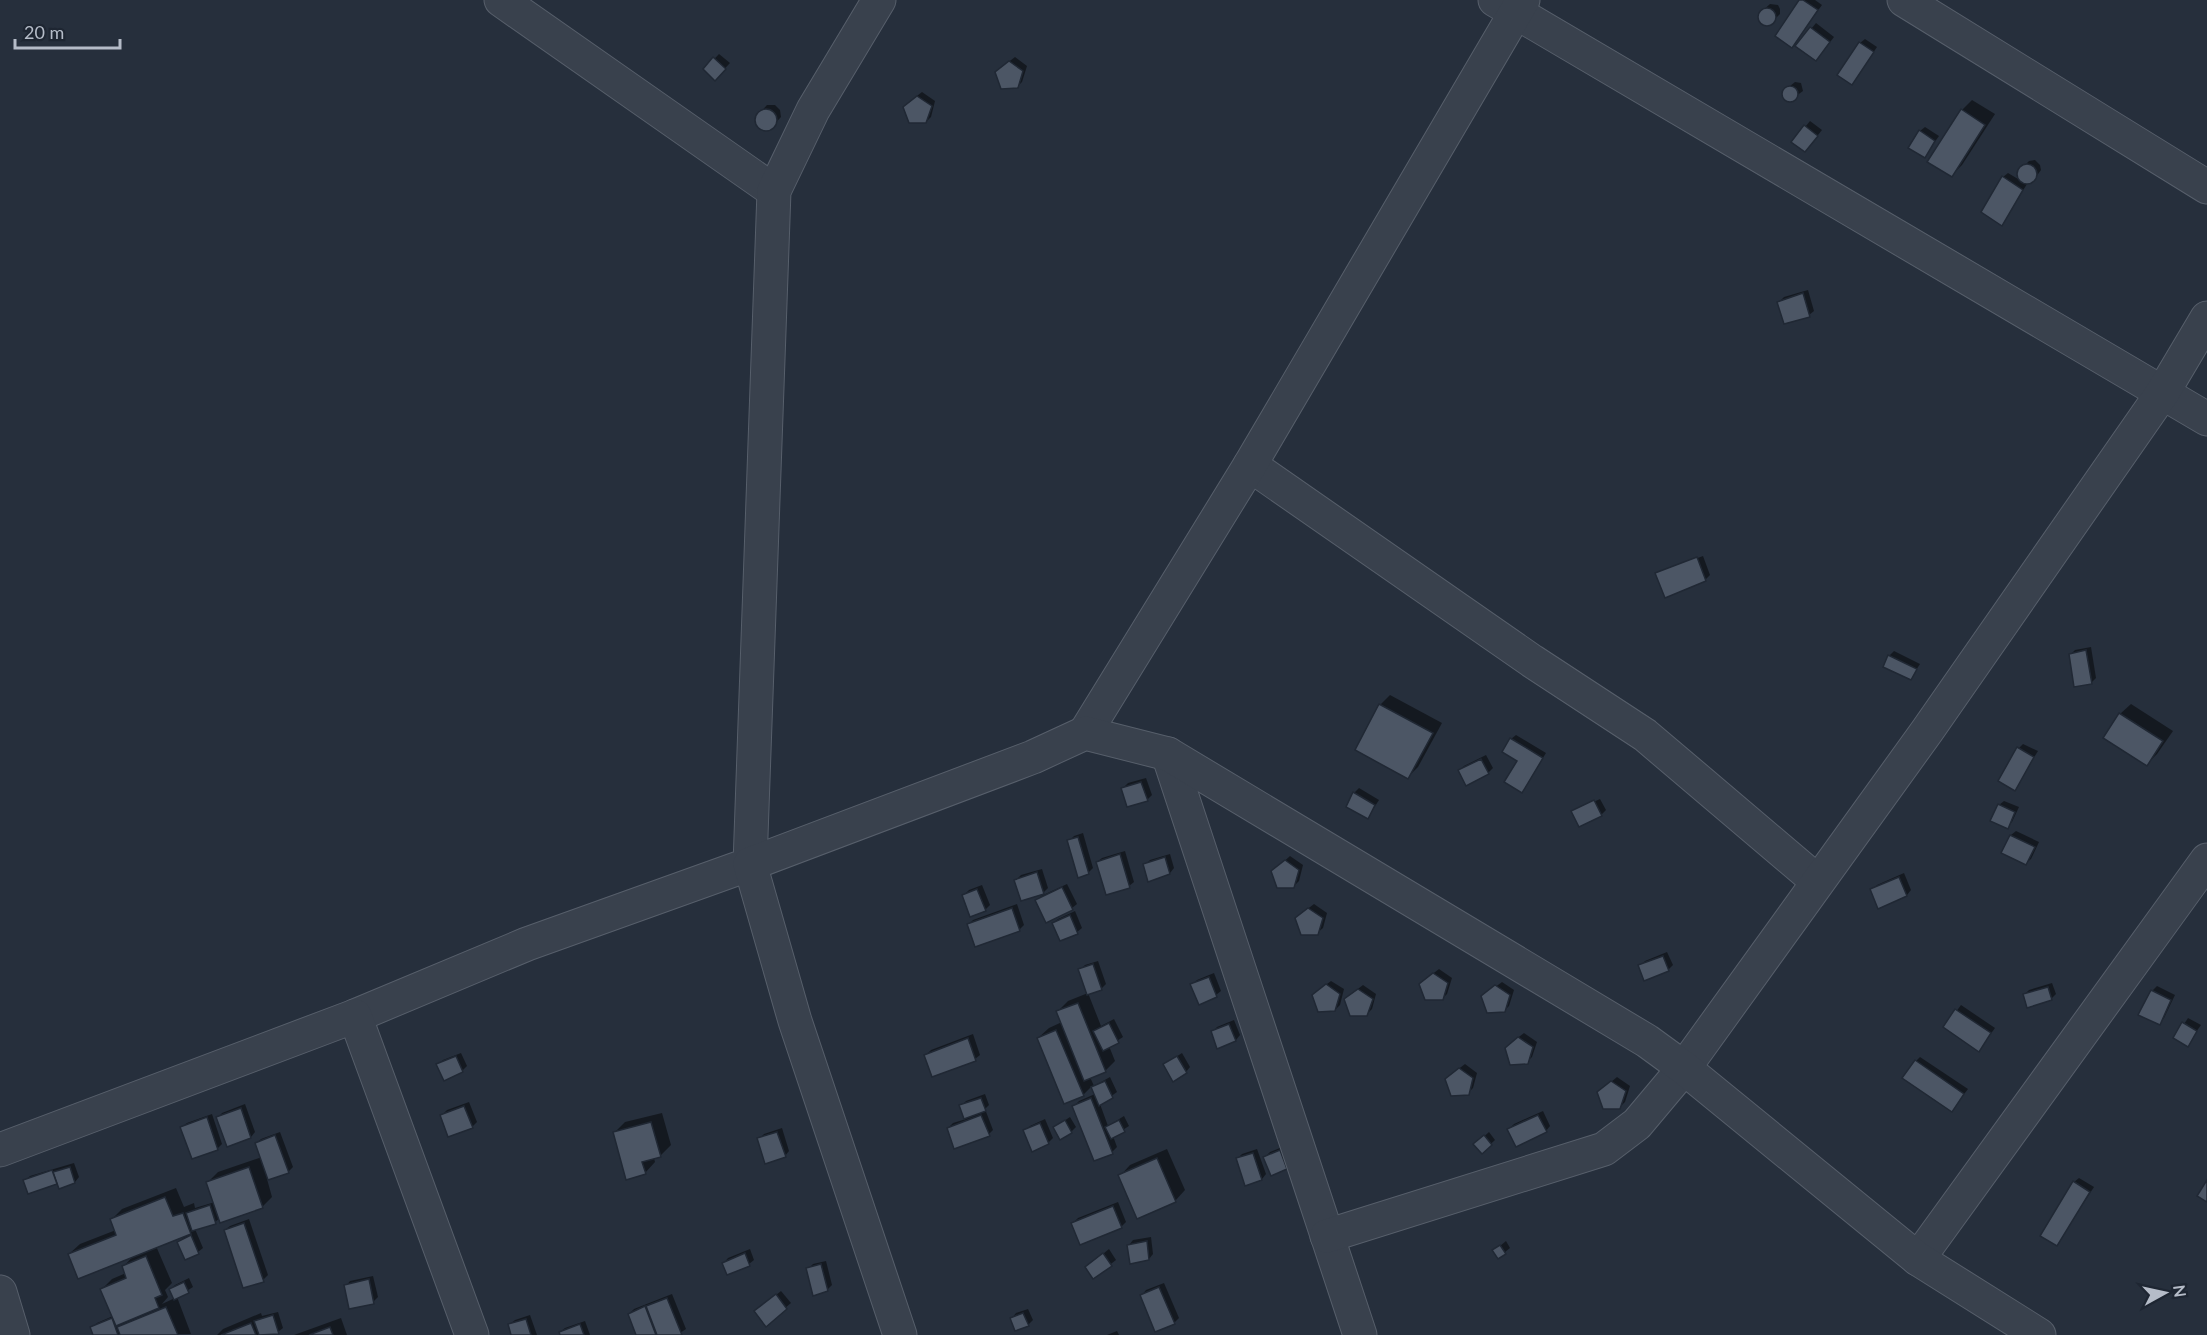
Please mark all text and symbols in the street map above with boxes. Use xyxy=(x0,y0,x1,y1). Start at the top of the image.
scale bar xyxy=(15,12,120,50)
text: 20 m xyxy=(24,21,64,43)
north arrow xyxy=(2135,1263,2195,1323)
text: N xyxy=(2170,1283,2191,1298)

